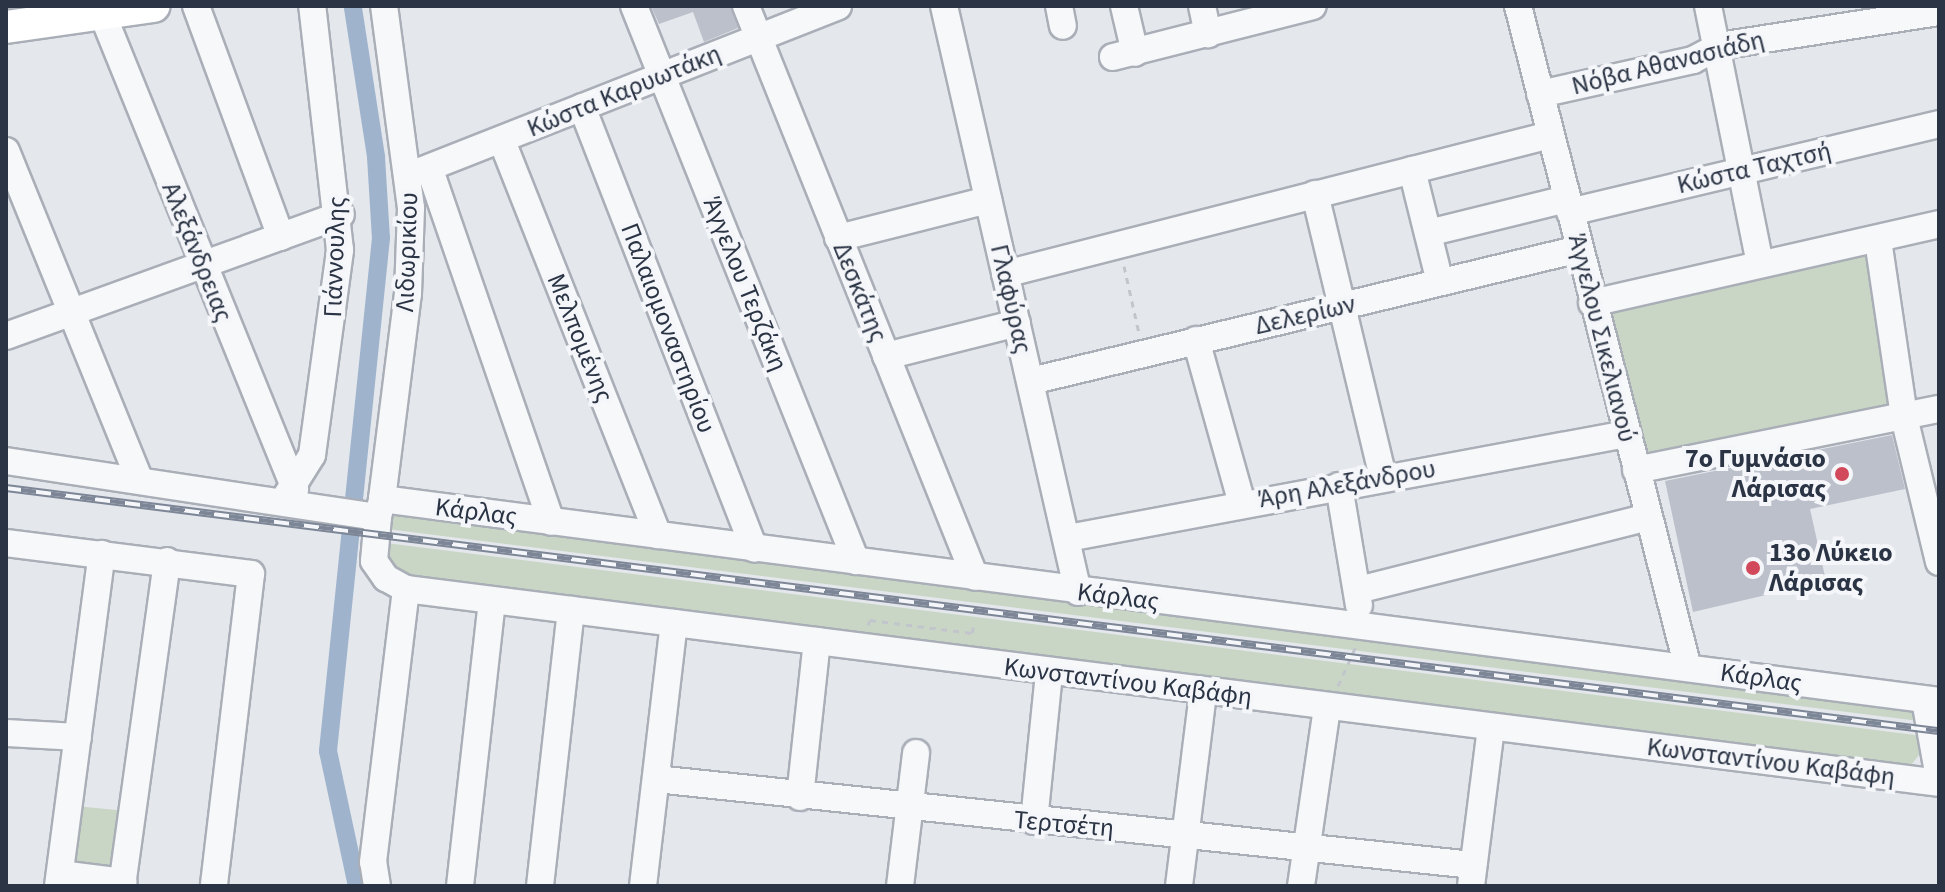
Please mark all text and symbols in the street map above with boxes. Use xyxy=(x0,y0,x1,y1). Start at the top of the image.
street label: Νόβα Αθανασιάδη xyxy=(1568,24,1768,102)
street label: Κώστα Καρυωτάκη xyxy=(522,38,726,144)
street label: Κώστα Ταχτσή xyxy=(1674,135,1834,201)
street label: Αλεξάνδρειας xyxy=(155,178,239,326)
street label: Λιδωρικίου xyxy=(389,192,425,312)
street label: Άγγελου Τερζάκη xyxy=(696,192,794,376)
street label: Γιάννουλης xyxy=(317,196,353,318)
street label: Παλαιομοναστηρίου xyxy=(614,219,722,437)
street label: Άγγελου Σικελιανού xyxy=(1561,231,1643,445)
street label: Δεσκάτης xyxy=(826,238,894,346)
street label: Γλαφύρας xyxy=(983,241,1039,357)
street label: Μελπομένης xyxy=(540,269,620,407)
street label: Δελερίων xyxy=(1252,288,1358,342)
place label: 7ο Γυμνάσιο Λάρισας xyxy=(1685,443,1826,504)
street label: Άρη Αλεξάνδρου xyxy=(1256,453,1438,515)
marker: 7ο Γυμνάσιο Λάρισας xyxy=(1833,465,1851,483)
street label: Κάρλας xyxy=(433,492,519,532)
place label: 13ο Λύκειο Λάρισας xyxy=(1769,537,1893,598)
marker: 13ο Λύκειο Λάρισας xyxy=(1744,559,1762,577)
street label: Κάρλας xyxy=(1075,577,1161,617)
street label: Κωνσταντίνου Καβάφη xyxy=(1002,651,1254,713)
street label: Κάρλας xyxy=(1718,657,1804,699)
street label: Κωνσταντίνου Καβάφη xyxy=(1645,731,1897,793)
street label: Τερτσέτη xyxy=(1013,804,1115,844)

